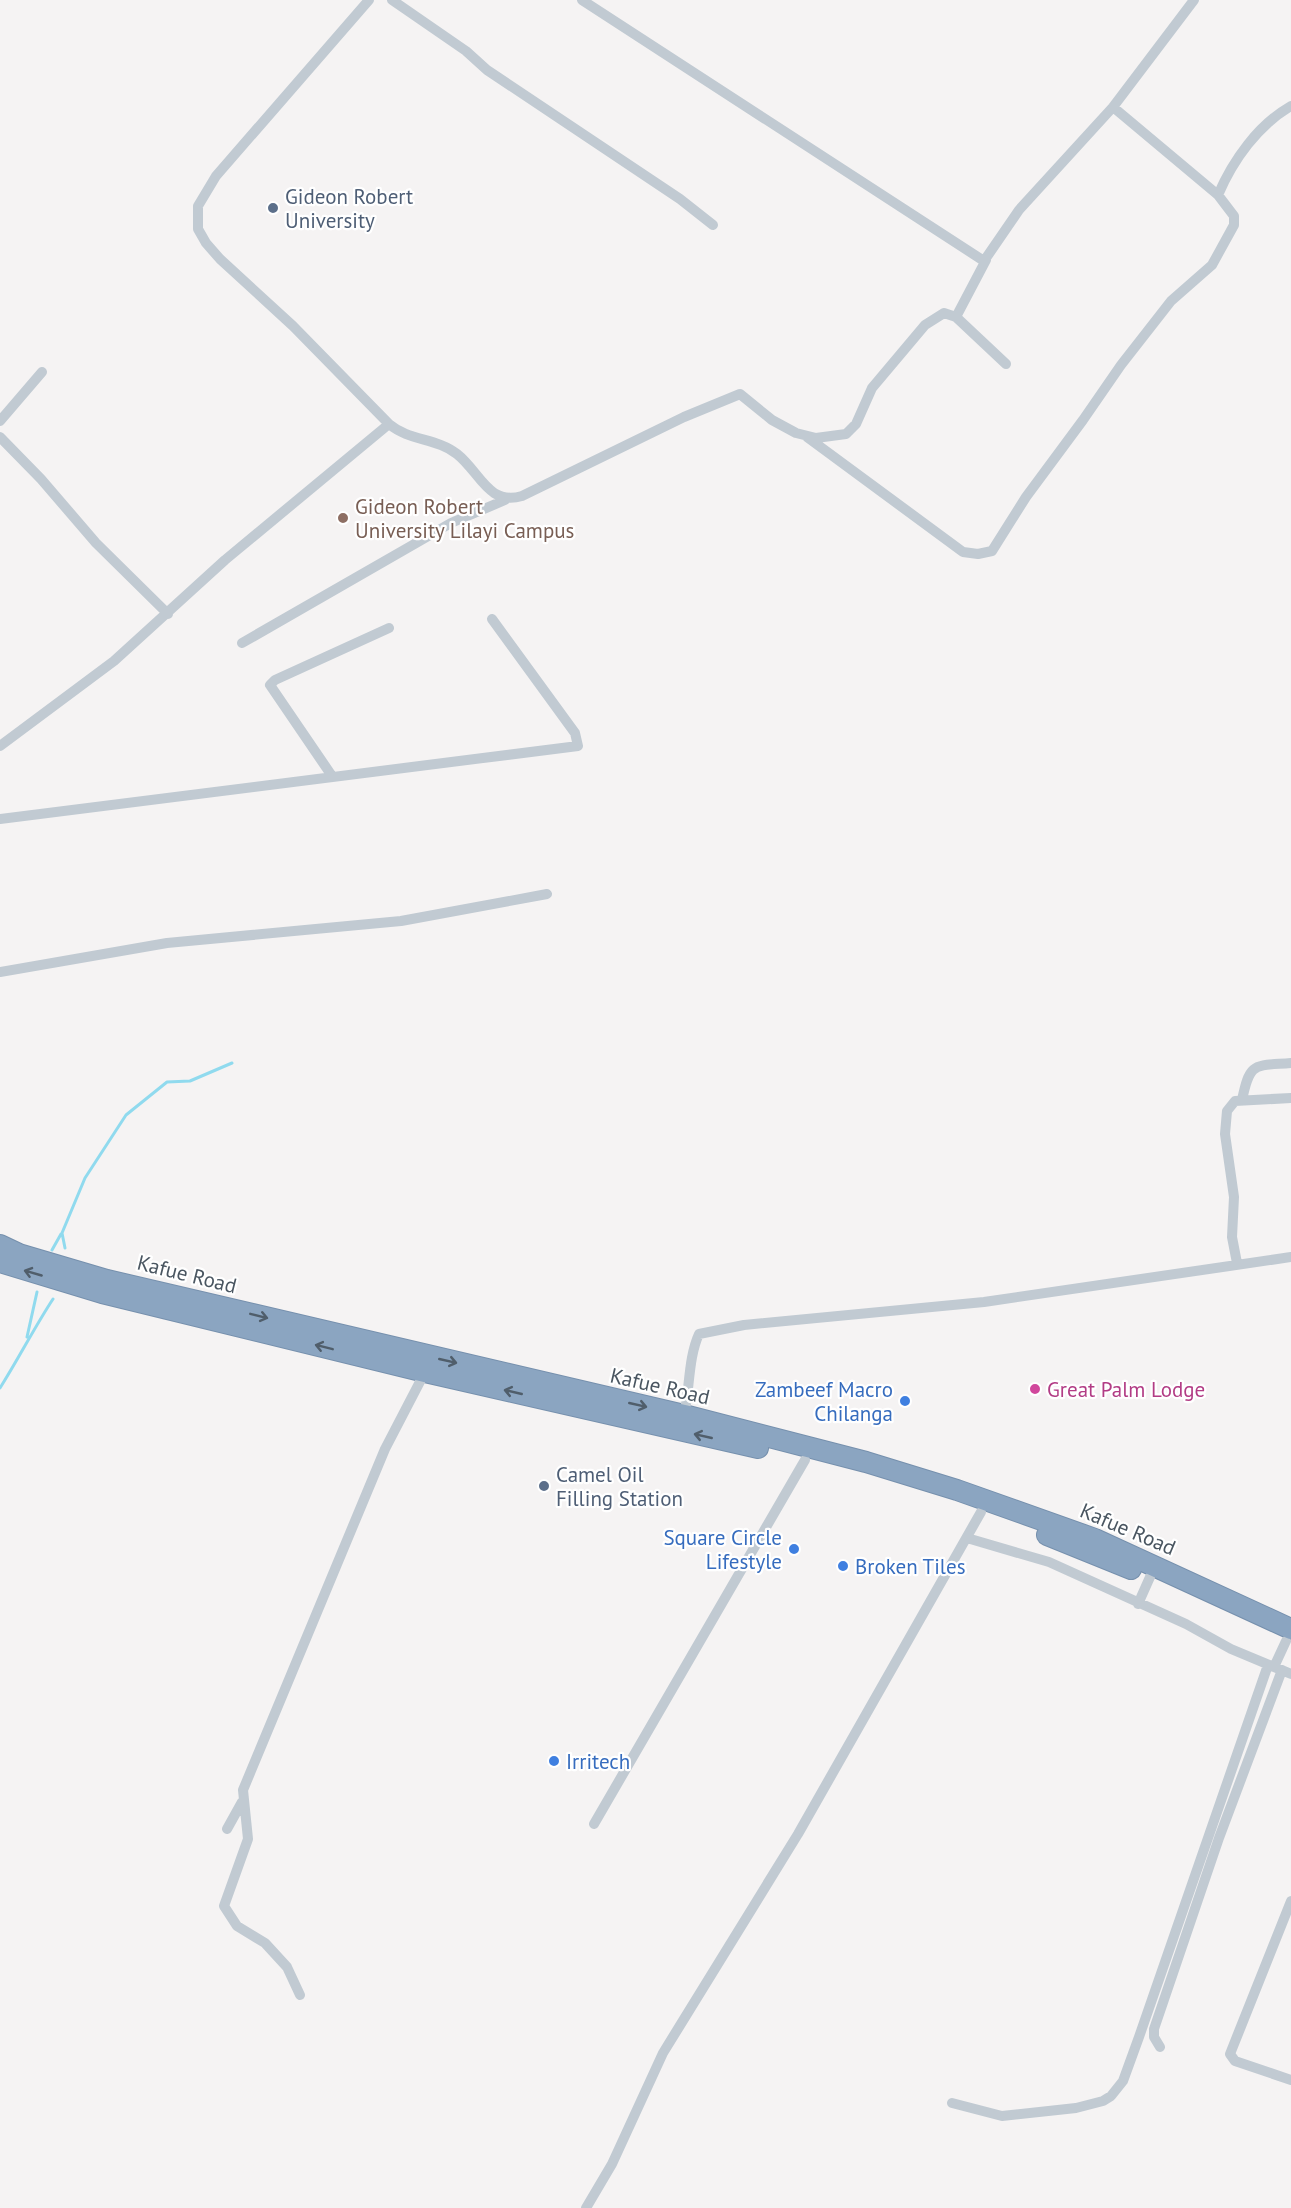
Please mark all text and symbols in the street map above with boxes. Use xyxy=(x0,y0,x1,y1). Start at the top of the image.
place label: Gideon Robert University xyxy=(285,183,413,234)
marker: Gideon Robert University xyxy=(266,201,280,215)
place label: Gideon Robert University Lilayi Campus xyxy=(355,493,574,544)
marker: Gideon Robert University Lilayi Campus xyxy=(336,511,350,525)
street label: Kafue Road xyxy=(135,1249,239,1299)
one-way arrow xyxy=(24,1267,43,1278)
one-way arrow xyxy=(249,1311,268,1323)
one-way arrow xyxy=(314,1340,333,1352)
one-way arrow xyxy=(438,1356,457,1368)
street label: Kafue Road xyxy=(608,1361,712,1411)
place label: Zambeef Macro Chilanga xyxy=(755,1376,893,1427)
place label: Great Palm Lodge xyxy=(1047,1376,1205,1403)
marker: Great Palm Lodge xyxy=(1028,1382,1042,1396)
one-way arrow xyxy=(504,1386,523,1397)
marker: Zambeef Macro Chilanga xyxy=(898,1394,912,1408)
one-way arrow xyxy=(628,1400,648,1411)
one-way arrow xyxy=(694,1429,713,1441)
place label: Camel Oil Filling Station xyxy=(556,1461,683,1512)
marker: Camel Oil Filling Station xyxy=(537,1479,551,1493)
street label: Kafue Road xyxy=(1076,1497,1180,1561)
place label: Square Circle Lifestyle xyxy=(663,1524,782,1575)
marker: Square Circle Lifestyle xyxy=(787,1542,801,1556)
place label: Broken Tiles xyxy=(855,1553,966,1580)
marker: Broken Tiles xyxy=(836,1559,850,1573)
place label: Irritech xyxy=(566,1748,630,1775)
marker: Irritech xyxy=(547,1754,561,1768)

